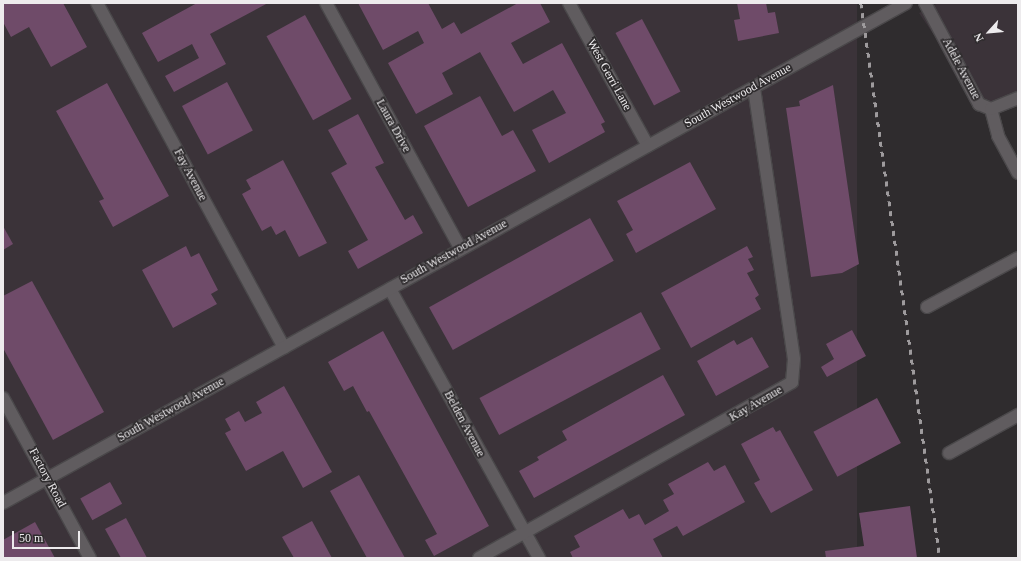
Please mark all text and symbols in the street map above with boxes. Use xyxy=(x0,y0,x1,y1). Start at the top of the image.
north arrow xyxy=(969,12,1009,52)
text: N xyxy=(971,31,985,44)
street label: Adele Avenue xyxy=(939,36,983,102)
street label: West Gerri Lane xyxy=(584,37,634,113)
street label: South Westwood Avenue xyxy=(682,60,794,132)
street label: Laura Drive xyxy=(373,97,413,155)
street label: Fay Avenue xyxy=(170,146,210,204)
street label: South Westwood Avenue xyxy=(398,216,510,288)
street label: South Westwood Avenue xyxy=(115,374,227,446)
street label: Kay Avenue xyxy=(727,383,785,425)
street label: Belden Avenue xyxy=(440,388,488,460)
street label: Factory Road xyxy=(25,446,69,510)
scale bar xyxy=(14,523,82,549)
text: 50 m xyxy=(19,531,43,545)

